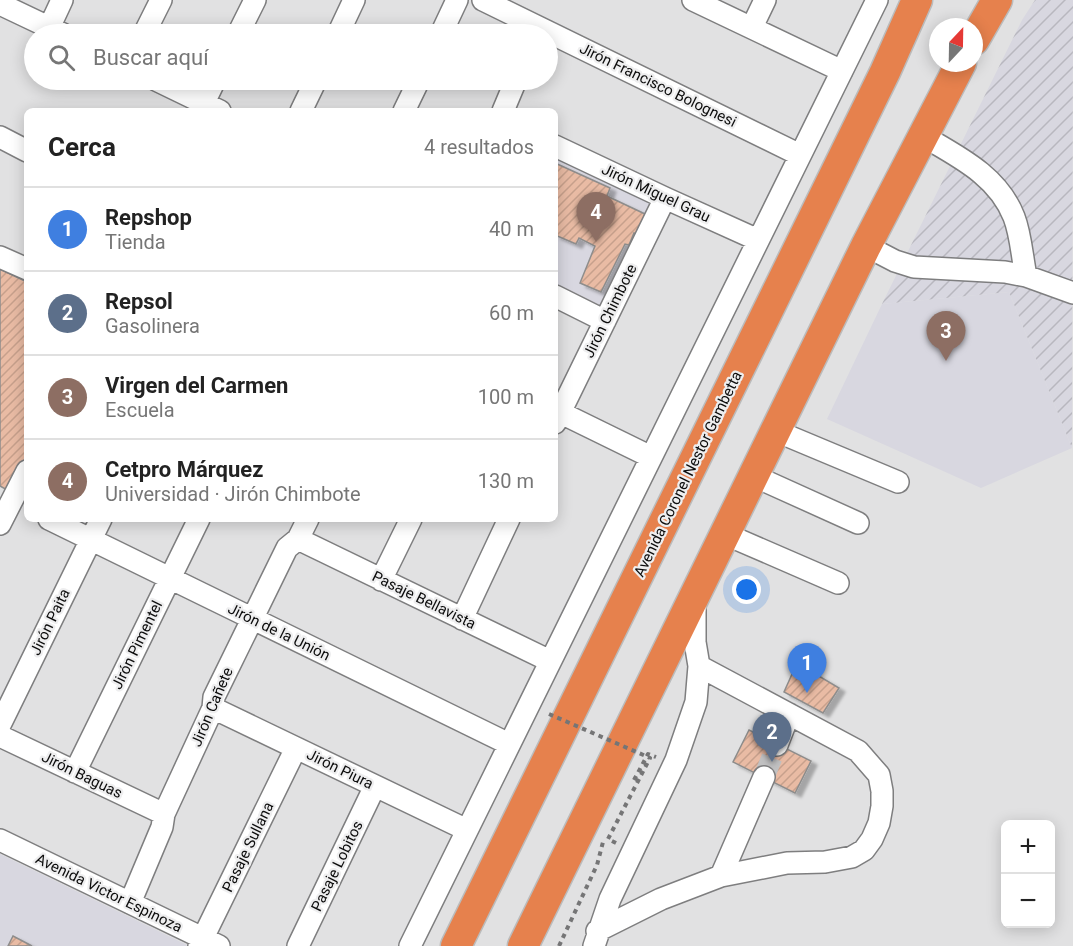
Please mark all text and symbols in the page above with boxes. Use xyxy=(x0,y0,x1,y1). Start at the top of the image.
north arrow xyxy=(929,18,983,72)
search box xyxy=(24,24,558,90)
street label: Jirón Francisco Bolognesi xyxy=(577,39,739,131)
icon: search xyxy=(45,41,78,74)
text: Buscar aquí xyxy=(93,45,209,70)
text: Cerca xyxy=(48,132,116,162)
text: 4 resultados xyxy=(424,135,534,159)
street label: Jirón Miguel Grau xyxy=(599,160,713,226)
pin: 4 xyxy=(576,192,616,242)
text: Repshop xyxy=(105,205,192,230)
text: 1 xyxy=(62,217,73,241)
text: 40 m xyxy=(489,217,534,241)
text: Tienda xyxy=(105,230,166,254)
street label: Jirón Chimbote xyxy=(580,261,640,361)
text: Repsol xyxy=(105,289,173,314)
text: 2 xyxy=(62,301,73,325)
text: 60 m xyxy=(489,301,534,325)
pin: 3 xyxy=(926,312,966,361)
text: Gasolinera xyxy=(105,314,200,338)
street label: Avenida Coronel Nestor Gambetta xyxy=(630,368,746,580)
text: Virgen del Carmen xyxy=(105,373,288,398)
text: 3 xyxy=(62,385,73,409)
text: 100 m xyxy=(478,385,534,409)
text: Escuela xyxy=(105,398,175,422)
text: Cetpro Márquez xyxy=(105,457,263,482)
text: 4 xyxy=(62,469,73,493)
text: 130 m xyxy=(478,469,534,493)
text: Universidad · Jirón Chimbote xyxy=(105,482,361,506)
street label: Pasaje Bellavista xyxy=(369,567,479,633)
your location xyxy=(732,575,761,604)
street label: Jirón Paita xyxy=(26,586,74,658)
street label: Jirón Pimentel xyxy=(108,598,166,692)
street label: Jirón de la Unión xyxy=(225,599,333,665)
pin: 1 xyxy=(788,644,826,693)
street label: Jirón Cañete xyxy=(187,665,237,749)
pin: 2 xyxy=(752,712,792,762)
street label: Jirón Piura xyxy=(304,745,376,793)
street label: Jirón Baguas xyxy=(39,748,125,802)
street label: Pasaje Sullana xyxy=(218,799,278,895)
street label: Pasaje Lobitos xyxy=(307,818,367,914)
map controls xyxy=(1001,820,1055,928)
button: + xyxy=(1001,820,1055,874)
street label: Avenida Victor Espinoza xyxy=(33,850,185,936)
button: − xyxy=(1001,874,1055,928)

